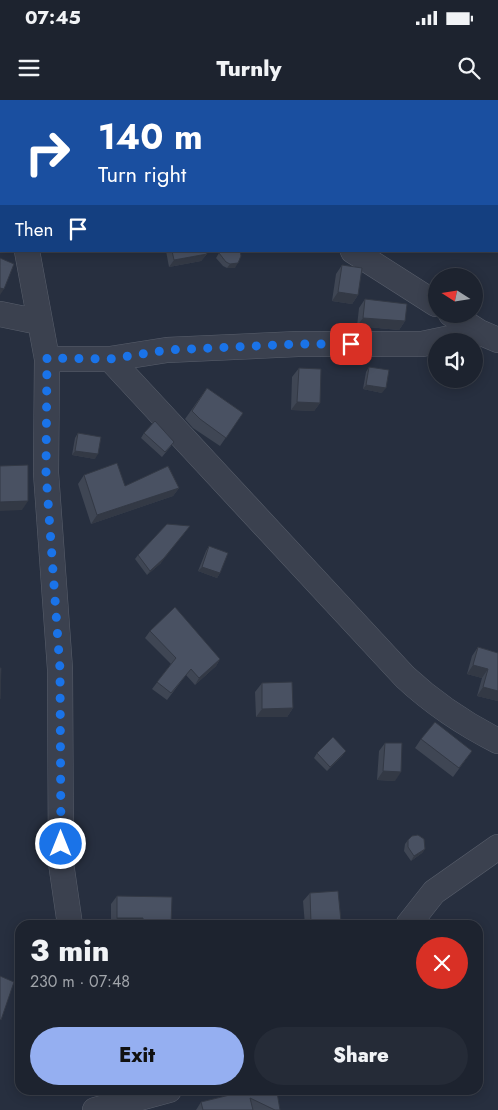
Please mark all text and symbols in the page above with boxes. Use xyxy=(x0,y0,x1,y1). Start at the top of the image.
text: 07:45 xyxy=(25,4,81,31)
text: Turnly xyxy=(217,52,281,84)
icon: menu xyxy=(15,54,43,82)
icon: search xyxy=(455,54,483,82)
text: 140 m xyxy=(98,112,203,162)
icon: right xyxy=(15,120,80,185)
text: Turn right xyxy=(98,158,186,190)
icon: arrive xyxy=(64,215,92,243)
text: Then xyxy=(15,216,54,243)
north arrow xyxy=(428,268,482,322)
map controls xyxy=(428,268,483,388)
pin xyxy=(330,323,372,365)
icon: arrive xyxy=(337,330,365,358)
button: sound xyxy=(428,333,483,388)
position arrow xyxy=(34,817,86,869)
text: 3 min xyxy=(30,929,109,972)
button: close xyxy=(416,937,468,989)
text: 230 m · 07:48 xyxy=(30,970,130,993)
button: Exit xyxy=(30,1027,244,1085)
button: Share xyxy=(254,1027,468,1085)

